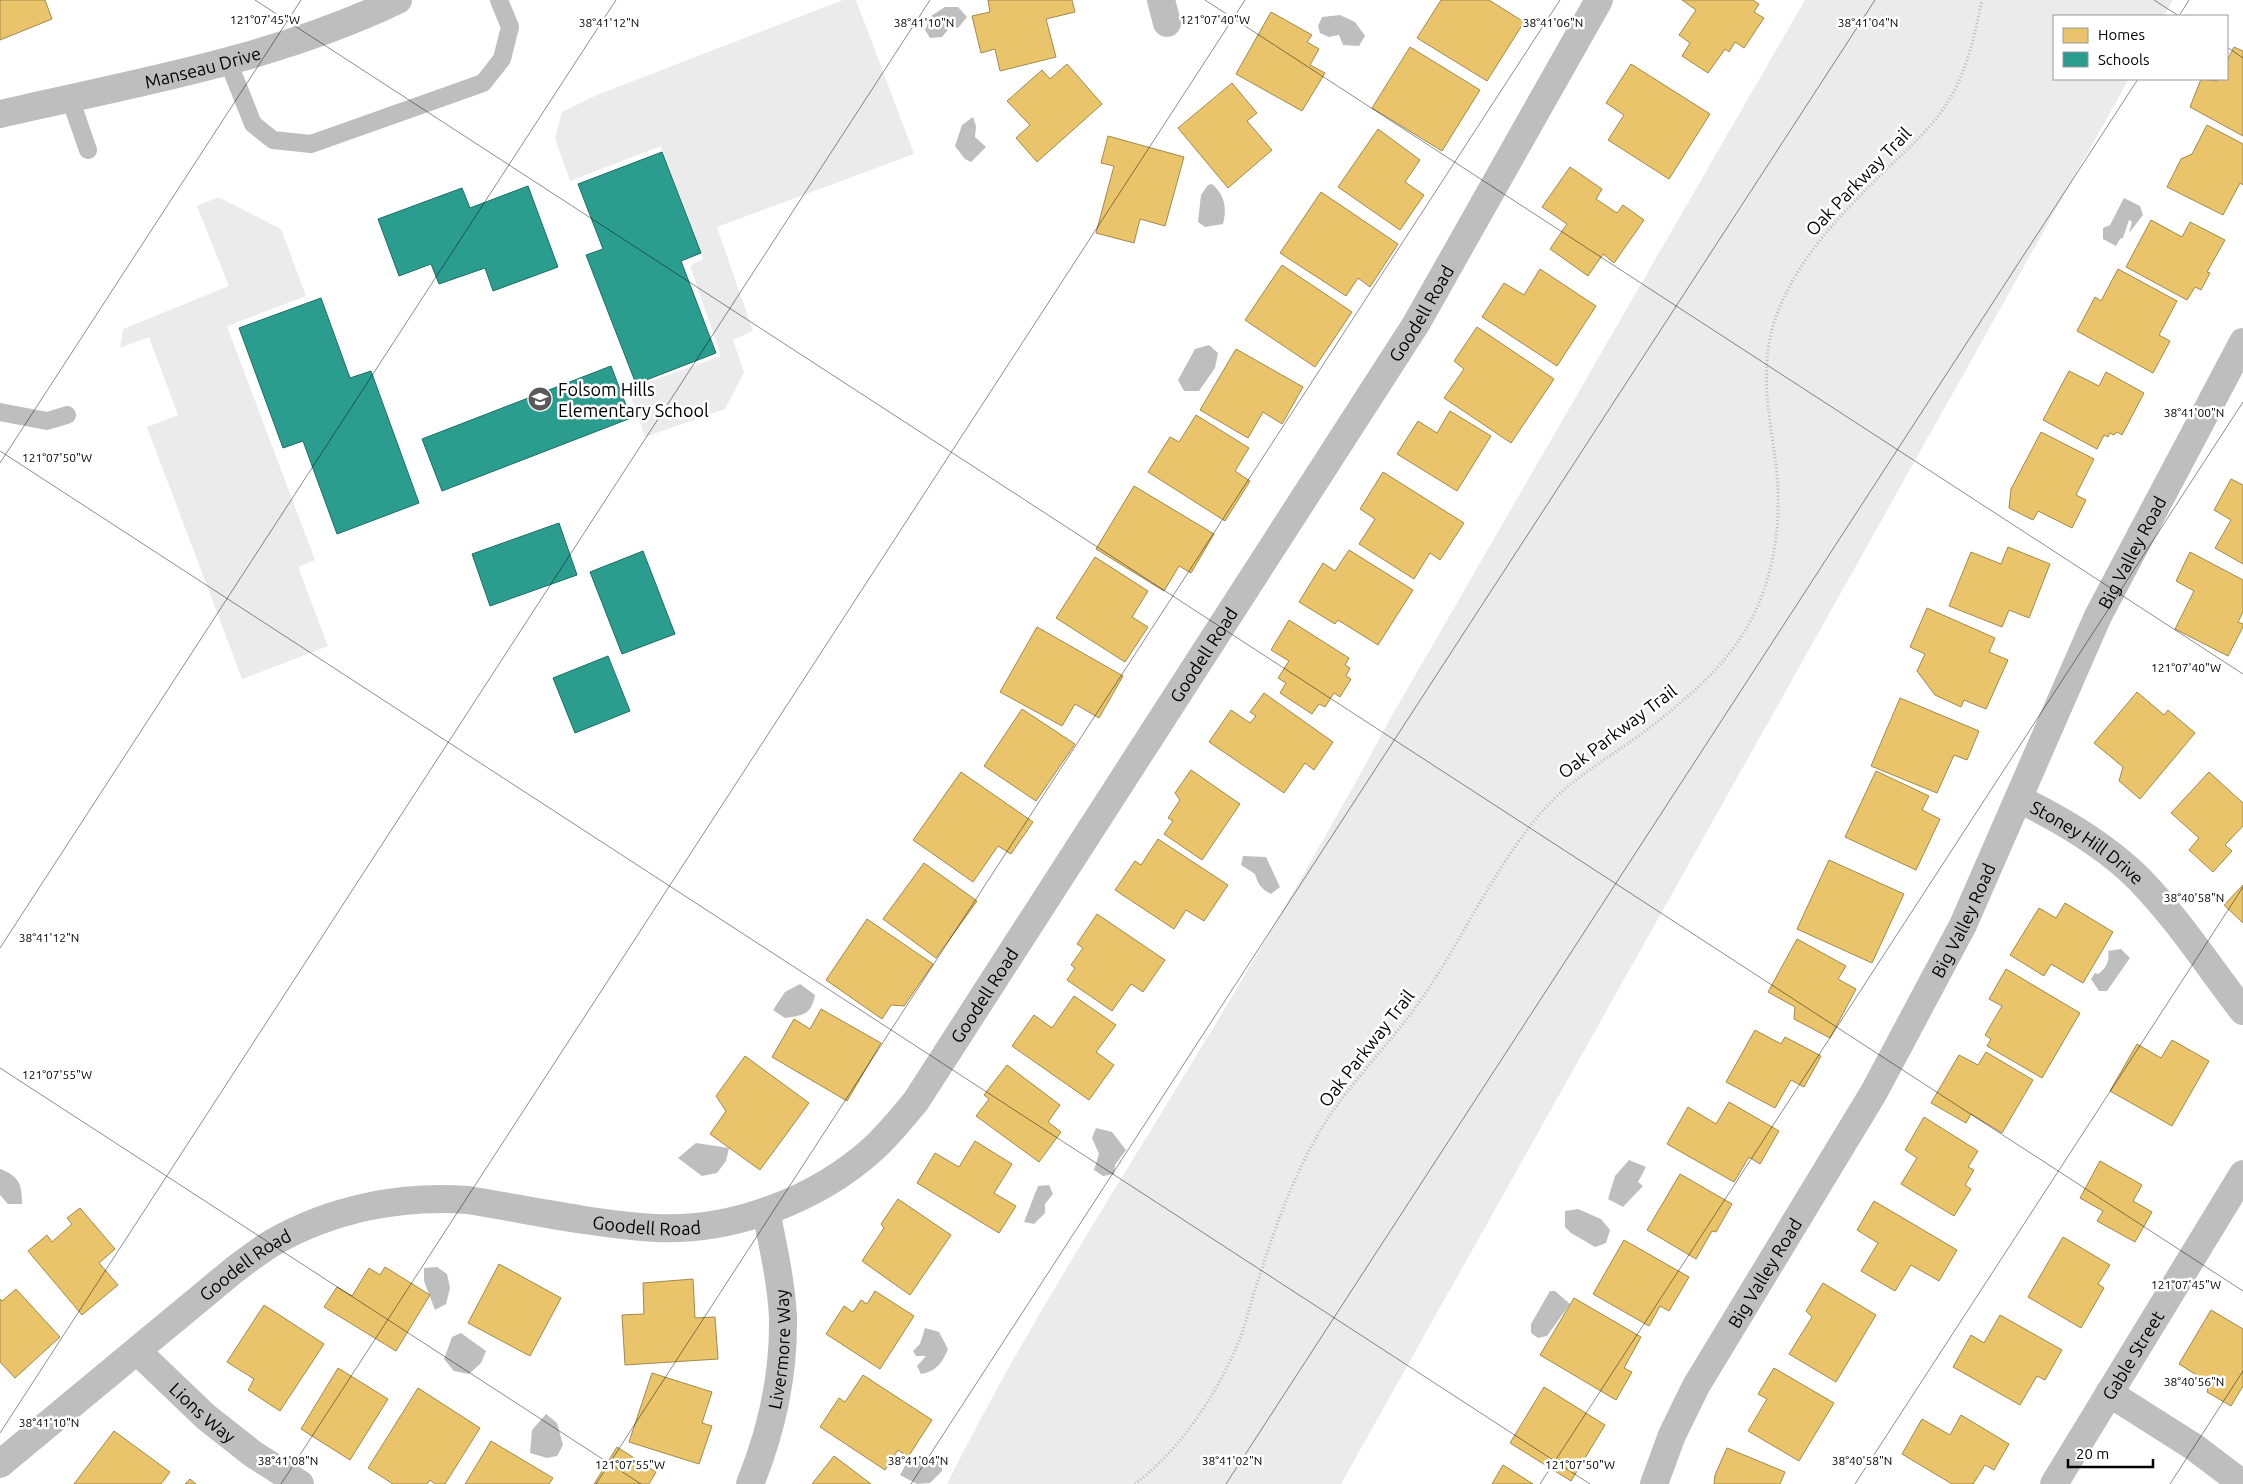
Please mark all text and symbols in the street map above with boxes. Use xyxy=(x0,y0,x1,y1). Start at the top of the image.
text: 121°07'45"W xyxy=(230,13,300,26)
text: 121°07'40"W xyxy=(1180,13,1250,26)
legend xyxy=(2053,15,2228,80)
text: 38°41'12"N xyxy=(579,16,639,29)
text: 38°41'10"N xyxy=(894,16,954,29)
text: 38°41'06"N xyxy=(1523,16,1583,29)
text: 38°41'04"N xyxy=(1838,16,1898,29)
text: Homes xyxy=(2098,26,2145,43)
street label: Manseau Drive xyxy=(143,42,263,92)
text: Schools xyxy=(2098,51,2149,68)
street label: Oak Parkway Trail xyxy=(1801,123,1915,239)
street label: Goodell Road xyxy=(1385,262,1457,365)
place label: Folsom Hills Elementary School xyxy=(558,379,709,420)
school or university icon: Folsom Hills Elementary School xyxy=(527,386,553,412)
text: 38°41'00"N xyxy=(2164,406,2224,419)
text: 121°07'50"W xyxy=(22,451,92,464)
street label: Big Valley Road xyxy=(2094,493,2170,612)
street label: Goodell Road xyxy=(1165,604,1241,706)
text: 121°07'40"W xyxy=(2151,661,2221,674)
street label: Oak Parkway Trail xyxy=(1554,680,1680,782)
street label: Stoney Hill Drive xyxy=(2027,797,2148,888)
street label: Big Valley Road xyxy=(1927,860,1999,981)
text: 38°40'58"N xyxy=(2164,891,2224,904)
text: 38°41'12"N xyxy=(19,931,79,944)
street label: Goodell Road xyxy=(946,944,1022,1046)
street label: Oak Parkway Trail xyxy=(1314,985,1418,1110)
text: 121°07'55"W xyxy=(22,1068,92,1081)
street label: Goodell Road xyxy=(591,1211,702,1238)
street label: Big Valley Road xyxy=(1724,1214,1805,1331)
street label: Goodell Road xyxy=(195,1225,294,1305)
text: 121°07'45"W xyxy=(2151,1278,2221,1291)
street label: Livermore Way xyxy=(764,1288,793,1411)
street label: Gable Street xyxy=(2098,1307,2167,1403)
text: 38°40'56"N xyxy=(2164,1375,2224,1388)
street label: Lions Way xyxy=(166,1378,240,1447)
text: 38°41'10"N xyxy=(19,1416,79,1429)
scale bar xyxy=(2068,1436,2153,1468)
text: 20 m xyxy=(2076,1445,2109,1462)
text: 38°41'08"N xyxy=(258,1454,318,1467)
text: 38°41'04"N xyxy=(888,1454,948,1467)
text: 38°41'02"N xyxy=(1202,1454,1262,1467)
text: 38°40'58"N xyxy=(1832,1454,1892,1467)
text: 121°07'55"W xyxy=(595,1458,665,1471)
text: 121°07'50"W xyxy=(1545,1458,1615,1471)

